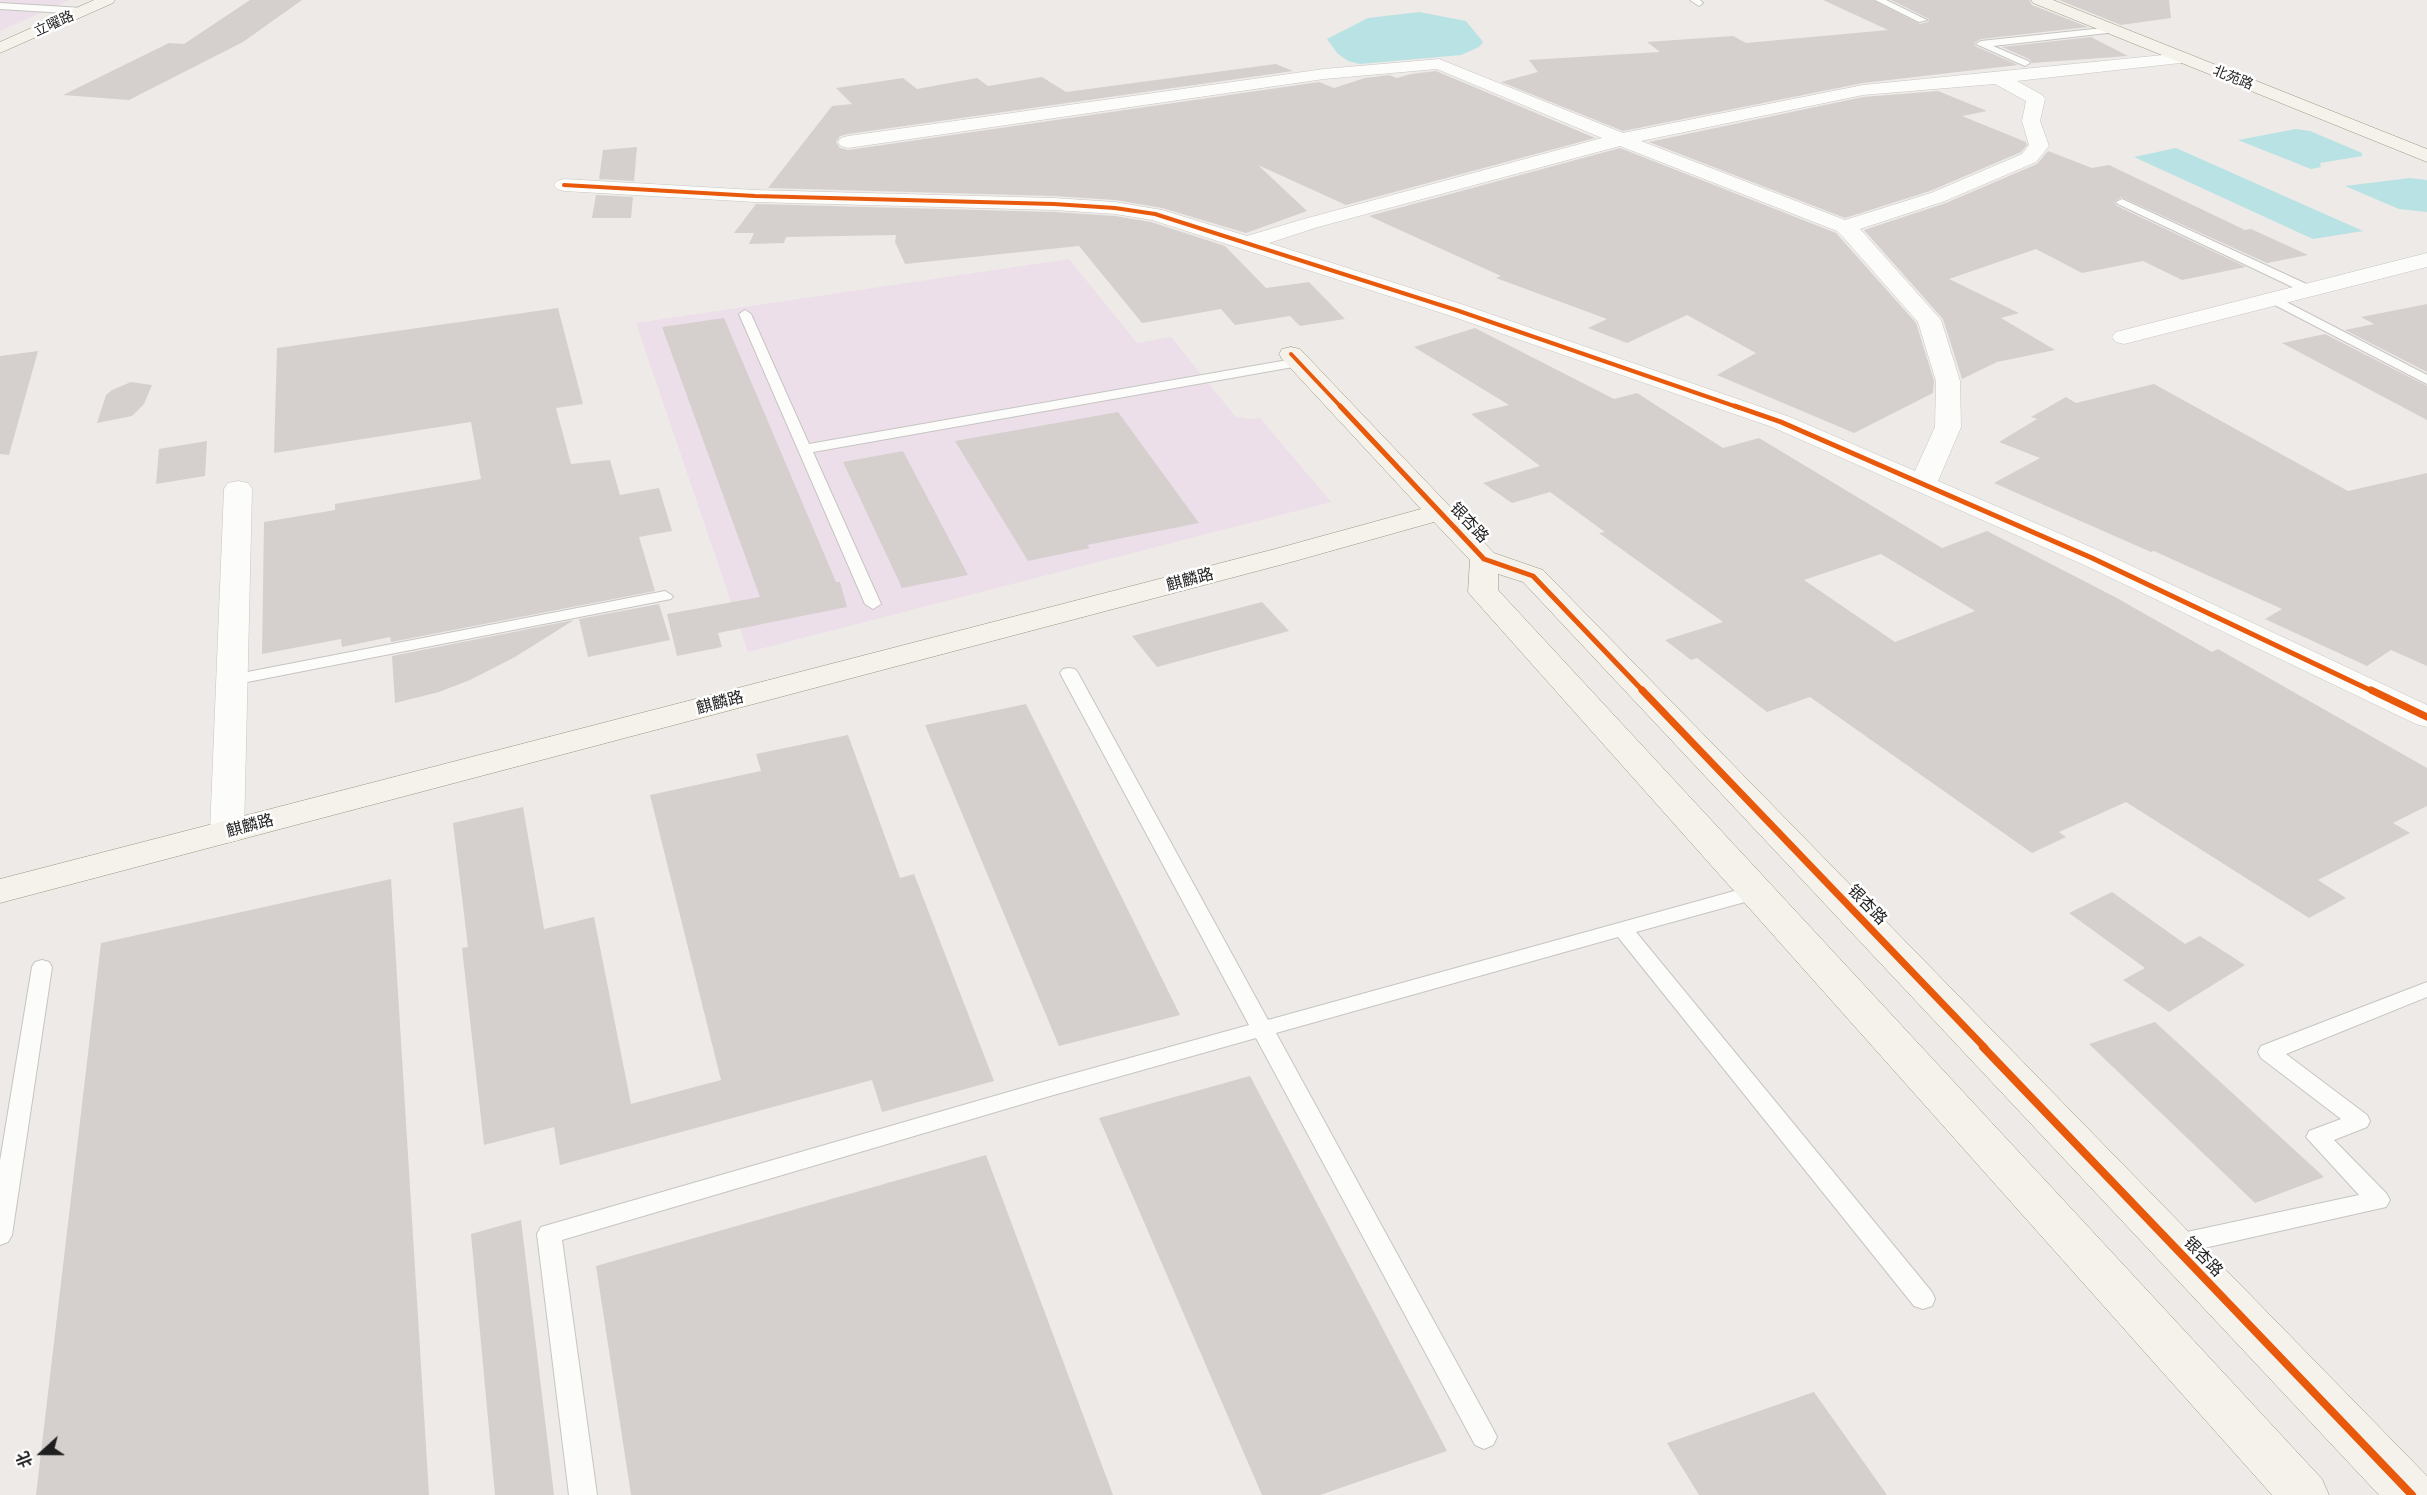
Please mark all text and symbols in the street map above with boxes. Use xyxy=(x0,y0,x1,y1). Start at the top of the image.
street label: 立曜路 xyxy=(31,8,77,40)
street label: 北苑路 xyxy=(2210,62,2256,94)
street label: 银杏路 xyxy=(1446,499,1492,547)
street label: 麒麟路 xyxy=(1164,565,1216,595)
street label: 麒麟路 xyxy=(694,688,746,718)
street label: 麒麟路 xyxy=(224,811,276,841)
street label: 银杏路 xyxy=(1843,881,1891,929)
street label: 银杏路 xyxy=(2179,1233,2227,1281)
north arrow xyxy=(12,1423,72,1483)
text: 北 xyxy=(13,1449,36,1471)

